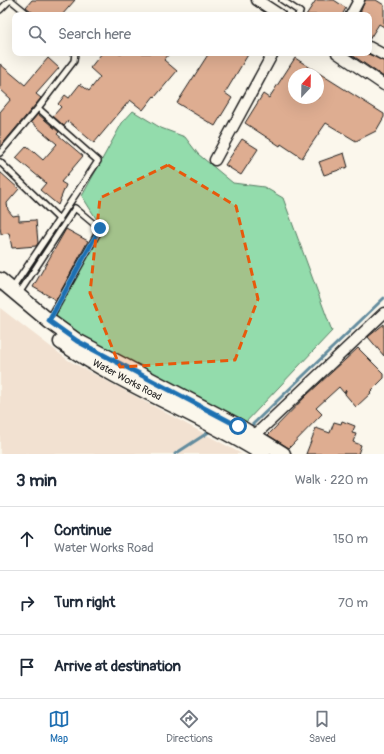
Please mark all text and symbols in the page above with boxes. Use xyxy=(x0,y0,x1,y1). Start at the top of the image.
search box xyxy=(12,12,372,56)
icon: search xyxy=(26,23,48,45)
text: Search here xyxy=(58,25,131,44)
north arrow xyxy=(288,68,324,104)
route end xyxy=(91,219,109,237)
street label: Water Works Road xyxy=(90,357,164,403)
route start xyxy=(229,417,247,435)
text: 3 min xyxy=(16,470,57,491)
text: Walk · 220 m xyxy=(295,472,368,488)
text: Continue xyxy=(54,521,112,540)
icon: ahead xyxy=(16,528,38,550)
text: 150 m xyxy=(333,531,368,547)
text: Water Works Road xyxy=(54,540,154,556)
icon: right xyxy=(16,592,38,614)
text: Turn right xyxy=(54,593,115,612)
text: 70 m xyxy=(338,595,368,611)
icon: arrive xyxy=(16,656,38,678)
text: Arrive at destination xyxy=(54,657,181,676)
tab: Map xyxy=(48,708,70,745)
tab: Directions xyxy=(166,708,213,745)
tab: Saved xyxy=(309,708,336,745)

